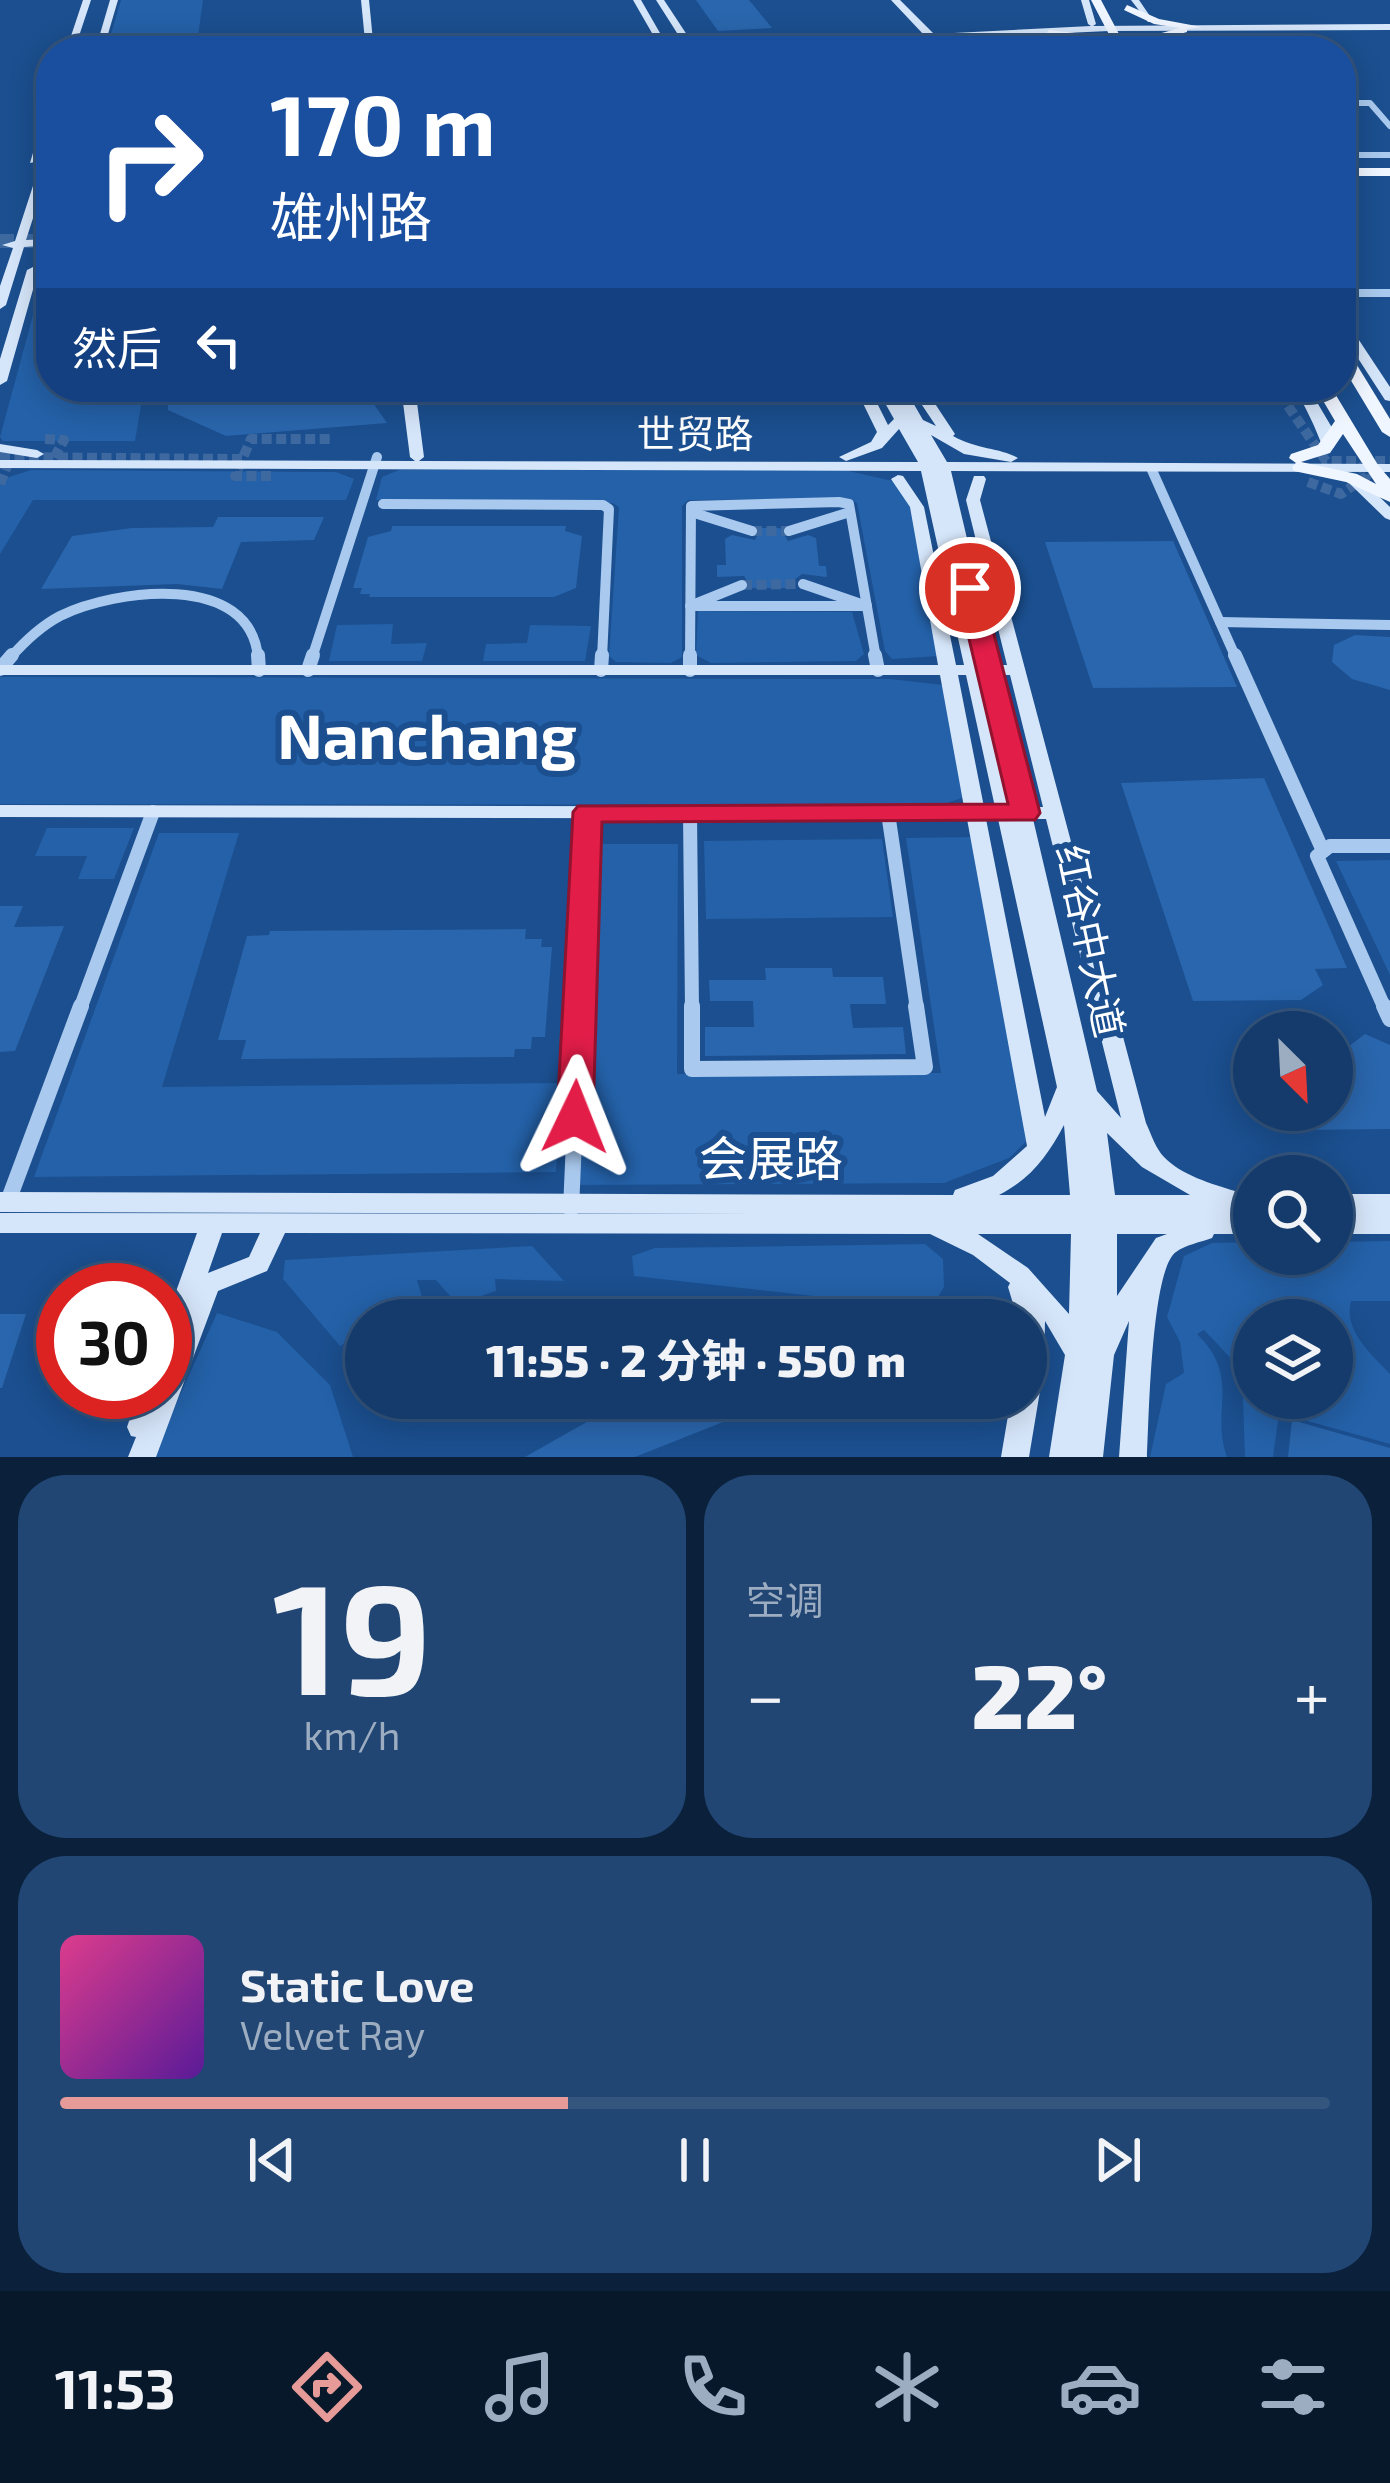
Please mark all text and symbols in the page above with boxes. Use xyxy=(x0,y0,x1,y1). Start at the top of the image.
text: 170 m xyxy=(270,72,496,173)
icon: right xyxy=(72,84,228,240)
text: 雄州路 xyxy=(270,183,432,248)
icon: left xyxy=(186,312,252,378)
text: 然后 xyxy=(72,320,162,374)
street label: 世贸路 xyxy=(636,409,754,456)
pin xyxy=(919,537,1021,639)
icon: arrive xyxy=(937,555,1003,621)
district label: Nanchang xyxy=(277,696,577,772)
street label: 红谷中大道 xyxy=(1048,840,1135,1041)
north arrow xyxy=(1233,1011,1353,1131)
map controls xyxy=(1233,1011,1353,1419)
position arrow xyxy=(512,1054,638,1180)
street label: 会展路 xyxy=(699,1128,843,1186)
button: search xyxy=(1233,1155,1353,1275)
speed limit sign: 30 xyxy=(36,1263,192,1419)
button: layers xyxy=(1233,1299,1353,1419)
text: 11:55 · 2 分钟 · 550 m xyxy=(486,1332,906,1386)
text: 19 xyxy=(272,1539,432,1726)
text: 空调 xyxy=(746,1576,824,1623)
text: 22° xyxy=(971,1639,1107,1747)
text: − xyxy=(746,1654,785,1733)
text: + xyxy=(1294,1654,1330,1733)
text: km/h xyxy=(304,1711,400,1758)
text: Static Love xyxy=(240,1957,475,2011)
text: Velvet Ray xyxy=(240,2011,425,2058)
icon: previous xyxy=(239,2127,305,2193)
icon: pause xyxy=(662,2127,728,2193)
icon: next xyxy=(1085,2127,1151,2193)
icon: directions xyxy=(285,2345,369,2429)
icon: music xyxy=(478,2345,562,2429)
icon: phone xyxy=(671,2345,755,2429)
icon: climate xyxy=(865,2345,949,2429)
icon: car xyxy=(1058,2345,1142,2429)
icon: filters xyxy=(1251,2345,1335,2429)
text: 11:53 xyxy=(55,2355,176,2420)

